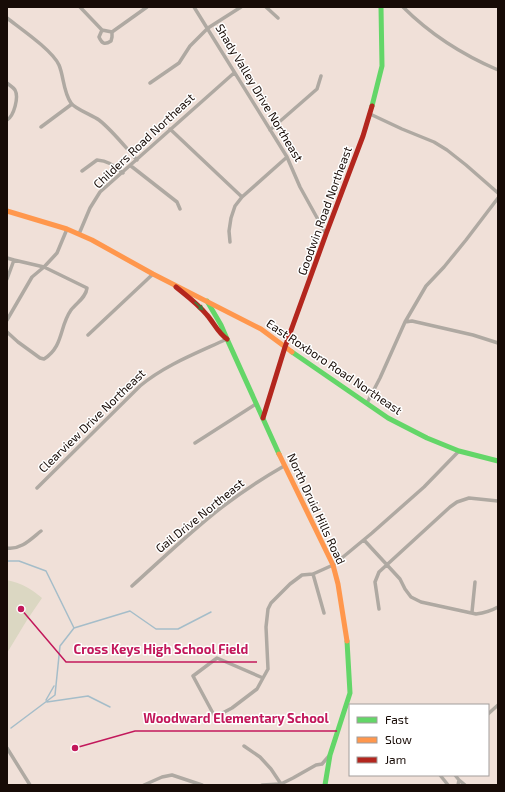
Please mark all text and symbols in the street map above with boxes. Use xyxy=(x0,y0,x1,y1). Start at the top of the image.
street label: Shady Valley Drive Northeast xyxy=(213,21,307,164)
street label: Childers Road Northeast xyxy=(90,90,197,191)
street label: Goodwin Road Northeast xyxy=(294,144,354,277)
one-way arrow xyxy=(194,301,204,311)
street label: East Roxboro Road Northeast xyxy=(264,315,405,417)
street label: Clearview Drive Northeast xyxy=(35,365,148,475)
street label: North Druid Hills Road xyxy=(285,451,349,566)
street label: Gail Drive Northeast xyxy=(152,475,247,555)
callout: Cross Keys High School Field xyxy=(66,637,257,662)
text: Cross Keys High School Field xyxy=(74,641,248,657)
legend xyxy=(349,704,489,776)
callout: Woodward Elementary School xyxy=(135,706,337,731)
text: Woodward Elementary School xyxy=(143,710,330,726)
text: Fast xyxy=(385,712,409,726)
text: Slow xyxy=(385,732,412,746)
text: Jam xyxy=(385,752,406,766)

